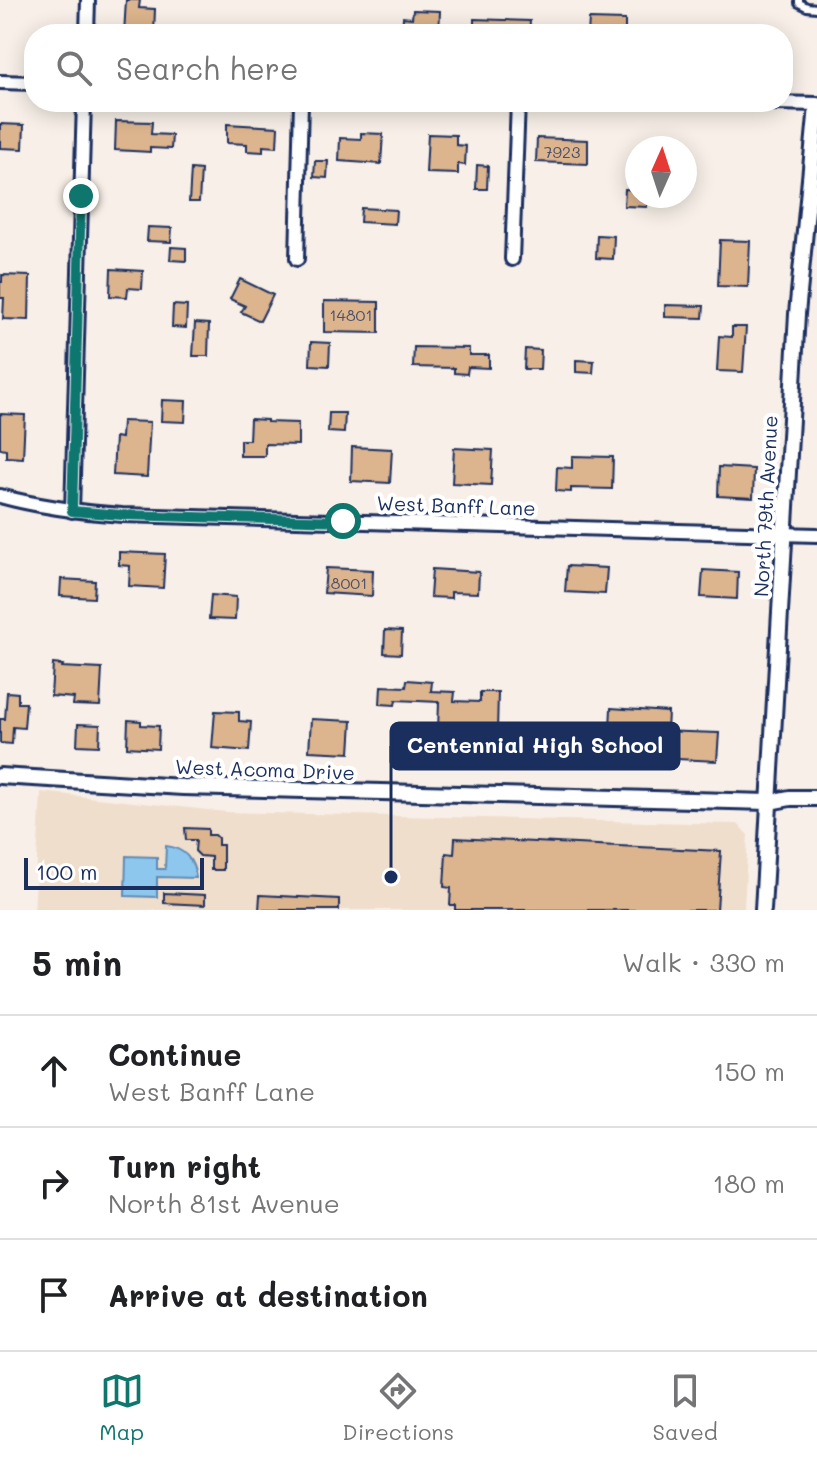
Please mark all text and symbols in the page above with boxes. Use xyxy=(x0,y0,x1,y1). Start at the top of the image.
search box xyxy=(24,24,793,112)
icon: search xyxy=(52,46,96,90)
text: Search here xyxy=(116,48,299,88)
north arrow xyxy=(625,136,697,208)
house number: 7923 xyxy=(544,141,580,162)
route end xyxy=(63,178,99,214)
house number: 14801 xyxy=(329,304,373,325)
street label: North 79th Avenue xyxy=(747,415,783,597)
street label: West Banff Lane xyxy=(376,489,536,521)
route start xyxy=(325,503,361,539)
house number: 8001 xyxy=(331,572,367,593)
callout: Centennial High School xyxy=(391,723,679,769)
text: Centennial High School xyxy=(407,730,663,759)
street label: West Acoma Drive xyxy=(175,753,355,785)
scale bar xyxy=(24,854,204,890)
text: 100 m xyxy=(36,857,98,886)
text: 5 min xyxy=(32,940,122,985)
text: Walk · 330 m xyxy=(622,945,785,979)
text: Continue xyxy=(108,1034,241,1074)
icon: ahead xyxy=(32,1049,76,1093)
text: 150 m xyxy=(713,1054,785,1088)
text: West Banff Lane xyxy=(108,1074,315,1108)
text: Turn right xyxy=(108,1146,261,1186)
icon: right xyxy=(32,1161,76,1205)
text: 180 m xyxy=(713,1166,785,1200)
text: North 81st Avenue xyxy=(108,1186,340,1220)
icon: arrive xyxy=(32,1273,76,1317)
text: Arrive at destination xyxy=(108,1275,428,1315)
tab: Map xyxy=(99,1369,144,1446)
tab: Directions xyxy=(342,1369,454,1446)
tab: Saved xyxy=(653,1369,718,1446)

